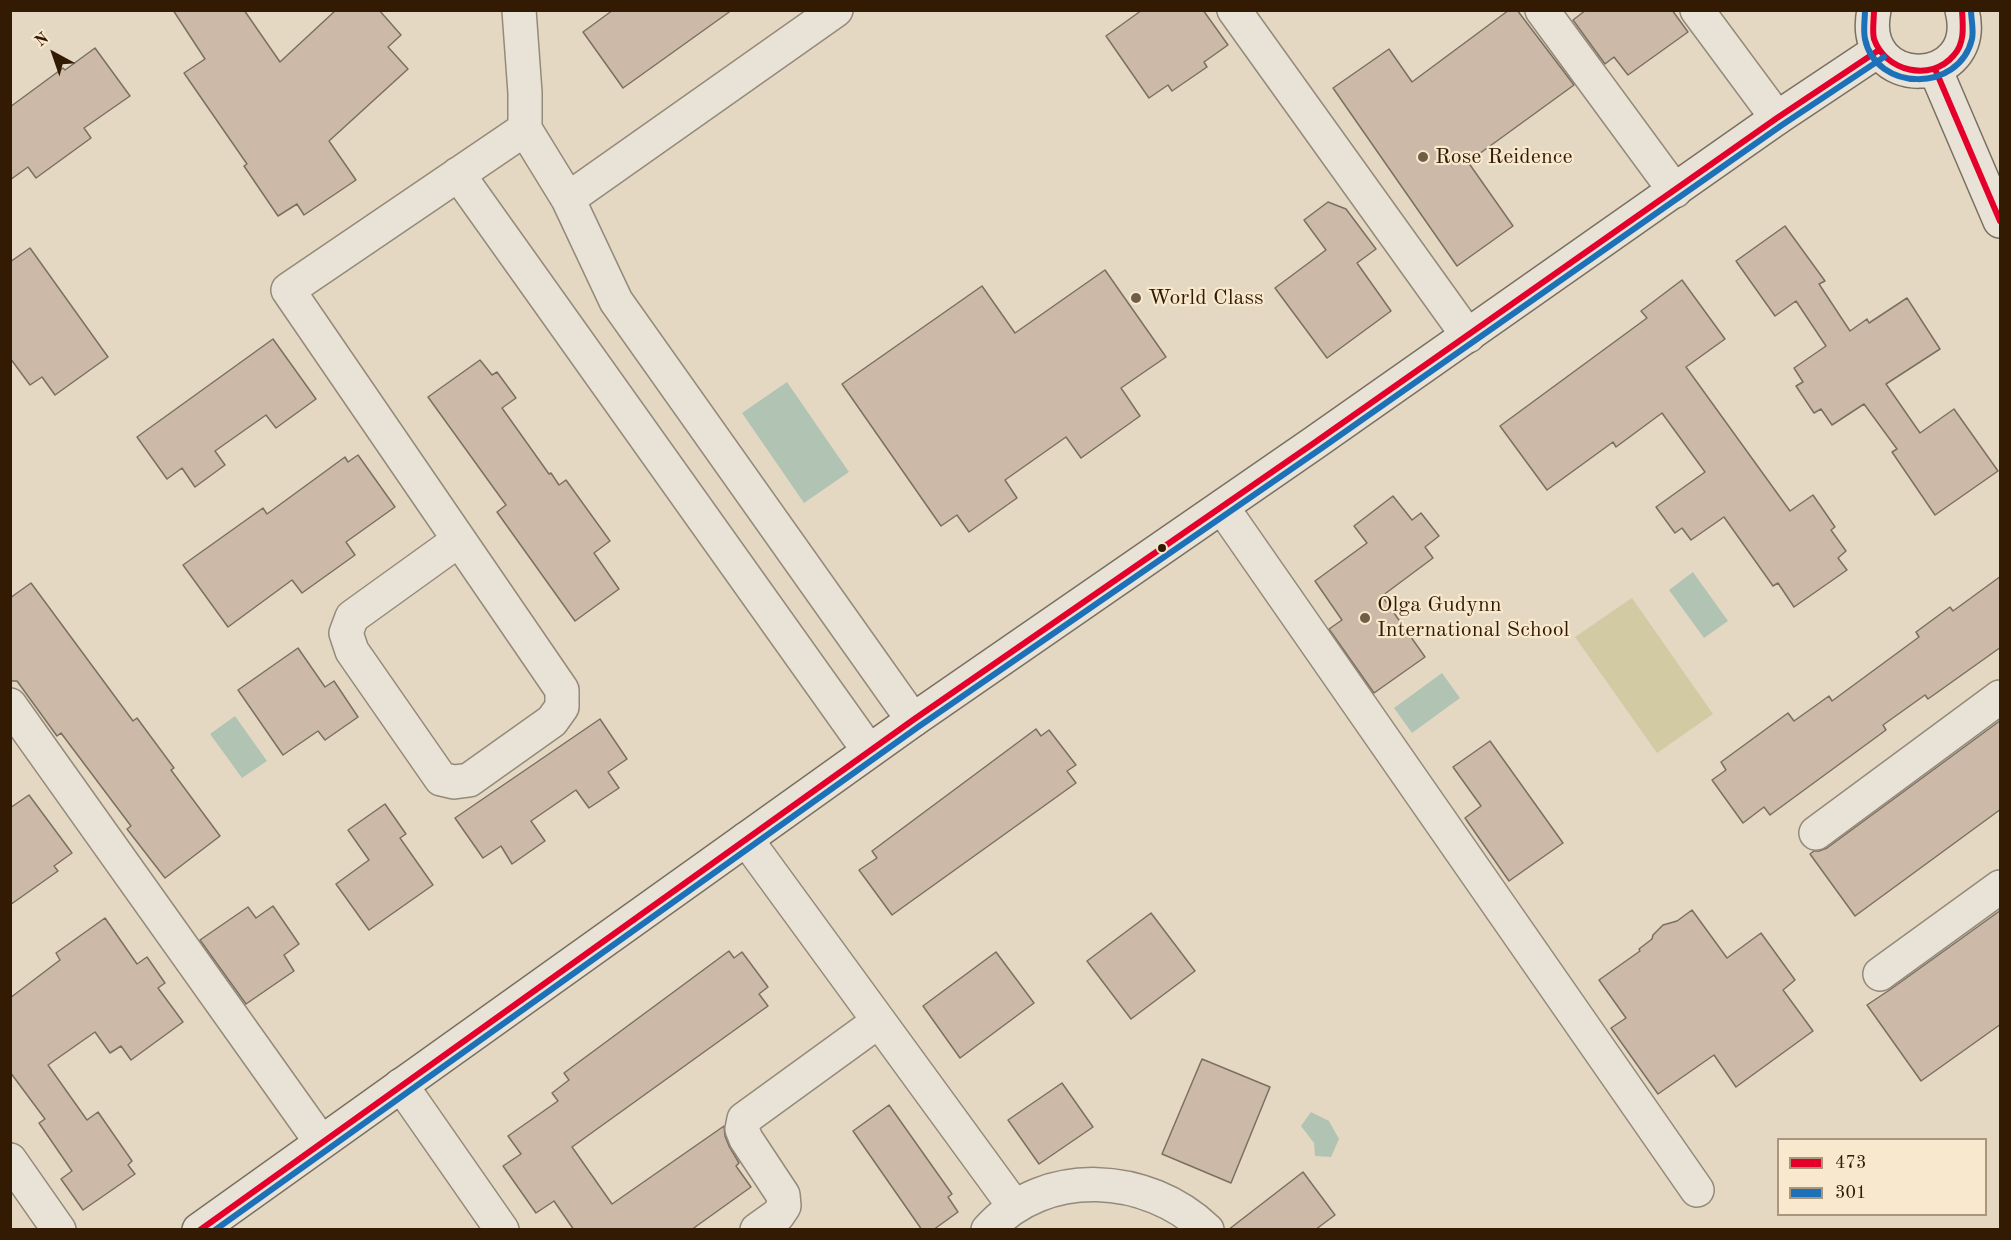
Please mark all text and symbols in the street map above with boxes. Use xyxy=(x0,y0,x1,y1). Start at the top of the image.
north arrow xyxy=(24,24,84,84)
text: N xyxy=(33,30,52,50)
place label: Rose Reidence xyxy=(1435,144,1572,170)
marker: Rose Reidence xyxy=(1416,150,1430,164)
place label: World Class xyxy=(1148,285,1264,311)
marker: World Class xyxy=(1129,291,1143,305)
unlabelled marker xyxy=(1156,542,1168,554)
place label: Olga Gudynn International School xyxy=(1377,592,1569,644)
marker: Olga Gudynn International School xyxy=(1358,611,1372,625)
legend xyxy=(1777,1138,1987,1216)
text: 473 xyxy=(1835,1154,1866,1172)
text: 301 xyxy=(1835,1184,1866,1202)

